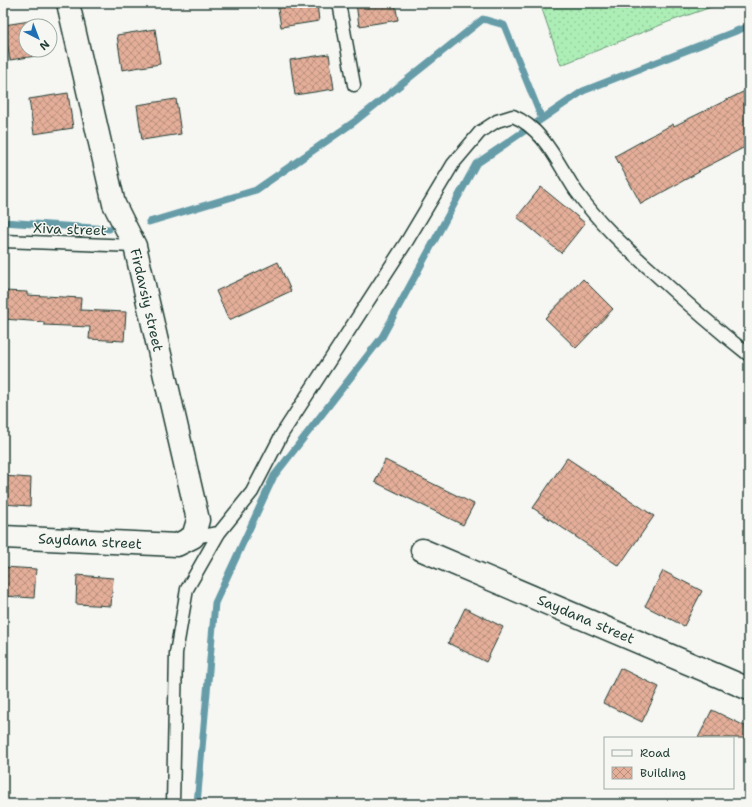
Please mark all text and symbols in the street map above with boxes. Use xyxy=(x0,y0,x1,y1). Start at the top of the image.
north arrow xyxy=(18,18,58,58)
text: N xyxy=(36,37,53,54)
street label: Xiva street xyxy=(33,219,107,239)
street label: Firdavsiy street xyxy=(126,247,168,353)
street label: Saydana street xyxy=(38,529,142,553)
street label: Saydana street xyxy=(535,590,637,648)
legend xyxy=(604,737,734,789)
text: Road xyxy=(640,745,671,761)
text: Building xyxy=(640,765,686,781)

